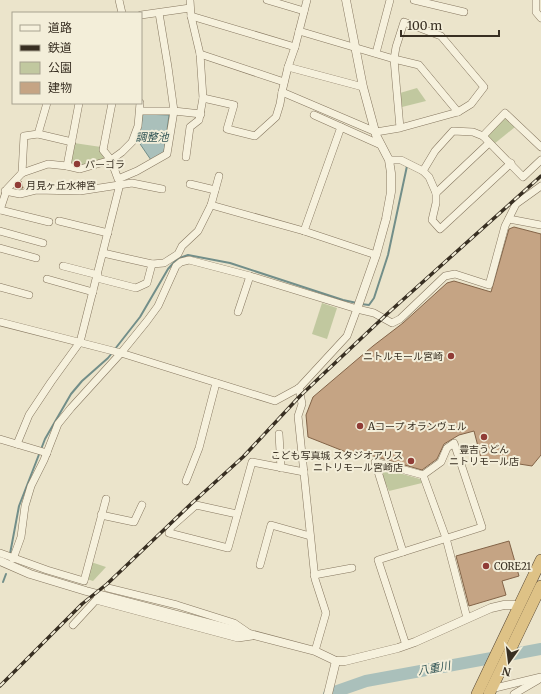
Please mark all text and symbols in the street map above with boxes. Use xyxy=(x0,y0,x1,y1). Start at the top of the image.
legend xyxy=(12,12,142,104)
scale bar xyxy=(401,12,499,38)
text: 100 m xyxy=(407,18,442,33)
text: 道路 xyxy=(48,20,72,35)
text: 鉄道 xyxy=(48,40,72,55)
text: 公園 xyxy=(48,60,72,75)
text: 建物 xyxy=(48,80,72,95)
water label: 調整池 xyxy=(136,130,169,144)
place label: パーゴラ xyxy=(85,158,125,171)
marker: パーゴラ xyxy=(72,159,82,169)
place label: 月見ヶ丘水神宮 xyxy=(26,179,96,192)
marker: 月見ヶ丘水神宮 xyxy=(13,180,23,190)
place label: ニトルモール宮崎 xyxy=(363,350,443,363)
marker: ニトルモール宮崎 xyxy=(446,351,456,361)
place label: Aコープ オランヴェル xyxy=(367,420,467,433)
marker: Aコープ オランヴェル xyxy=(355,421,365,431)
marker: 豊吉うどん ニトリモール店 xyxy=(479,432,489,442)
place label: 豊吉うどん ニトリモール店 xyxy=(449,443,519,468)
place label: こども写真城 スタジオアリス ニトリモール宮崎店 xyxy=(271,449,403,474)
marker: こども写真城 スタジオアリス ニトリモール宮崎店 xyxy=(406,456,416,466)
place label: CORE21 xyxy=(494,560,531,573)
marker: CORE21 xyxy=(481,561,491,571)
north arrow xyxy=(489,642,529,682)
water label: 八重川 xyxy=(417,658,452,678)
text: N xyxy=(500,664,512,680)

